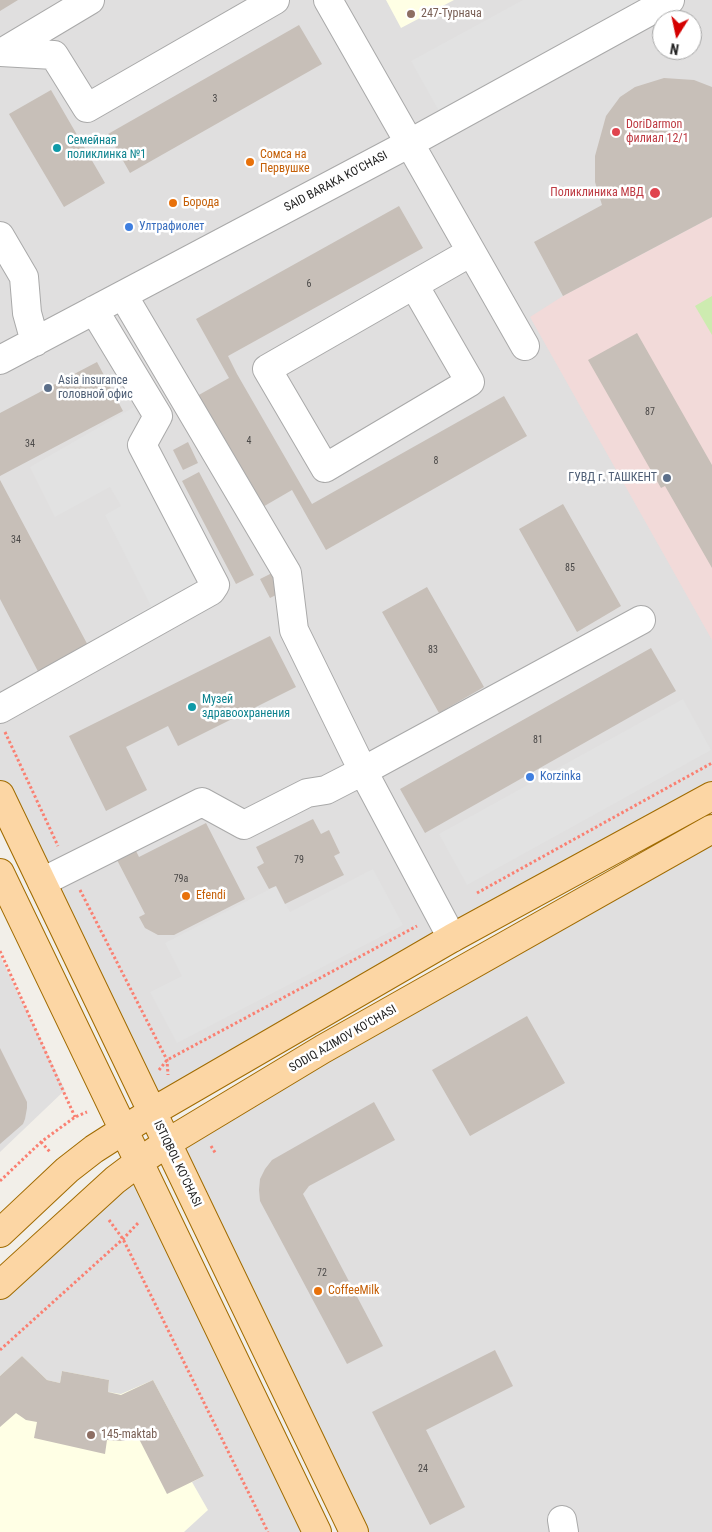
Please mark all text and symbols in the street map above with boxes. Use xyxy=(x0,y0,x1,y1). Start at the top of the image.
place label: 247-Турнача xyxy=(421,7,482,21)
marker: 247-Турнача xyxy=(405,8,417,20)
north arrow xyxy=(652,10,702,60)
text: N xyxy=(669,40,680,57)
house number: 3 xyxy=(213,93,217,105)
place label: DoriDarmon филиал 12/1 xyxy=(626,118,689,146)
marker: DoriDarmon филиал 12/1 xyxy=(610,126,622,138)
place label: Семейная поликлинка №1 xyxy=(67,134,146,162)
marker: Семейная поликлинка №1 xyxy=(51,142,63,154)
place label: Сомса на Первушке xyxy=(260,148,310,176)
street label: SAID BARAKA KO'CHASI xyxy=(282,149,390,215)
marker: Сомса на Первушке xyxy=(244,156,256,168)
place label: Поликлиника МВД xyxy=(550,186,644,200)
marker: Поликлиника МВД xyxy=(648,186,662,200)
place label: Борода xyxy=(183,196,219,210)
marker: Борода xyxy=(167,197,179,209)
place label: Ултрафиолет xyxy=(139,220,204,234)
marker: Ултрафиолет xyxy=(123,221,135,233)
house number: 6 xyxy=(307,278,311,290)
place label: Asia insurance головной офис xyxy=(58,374,133,402)
marker: Asia insurance головной офис xyxy=(42,382,54,394)
house number: 87 xyxy=(645,406,655,418)
house number: 4 xyxy=(247,435,251,447)
house number: 34 xyxy=(25,438,35,450)
house number: 8 xyxy=(434,455,438,467)
place label: ГУВД г. ТАШКЕНТ xyxy=(568,471,657,485)
marker: ГУВД г. ТАШКЕНТ xyxy=(661,472,673,484)
house number: 34 xyxy=(11,534,21,546)
house number: 85 xyxy=(565,562,575,574)
house number: 83 xyxy=(428,644,438,656)
place label: Музей здравоохранения xyxy=(202,693,290,721)
marker: Музей здравоохранения xyxy=(186,701,198,713)
house number: 81 xyxy=(533,734,543,746)
place label: Korzinka xyxy=(540,770,581,784)
marker: Korzinka xyxy=(524,771,536,783)
house number: 79 xyxy=(294,854,304,866)
house number: 79а xyxy=(174,873,188,885)
place label: Efendi xyxy=(196,889,226,903)
marker: Efendi xyxy=(180,890,192,902)
street label: SODIQ AZIMOV KO'CHASI xyxy=(287,1002,399,1076)
street label: ISTIQBOL KO'CHASI xyxy=(150,1119,204,1209)
house number: 72 xyxy=(317,1267,327,1279)
place label: CoffeeMilk xyxy=(328,1284,380,1298)
marker: CoffeeMilk xyxy=(312,1285,324,1297)
place label: 145-maktab xyxy=(101,1428,157,1442)
marker: 145-maktab xyxy=(85,1429,97,1441)
house number: 24 xyxy=(418,1463,428,1475)

